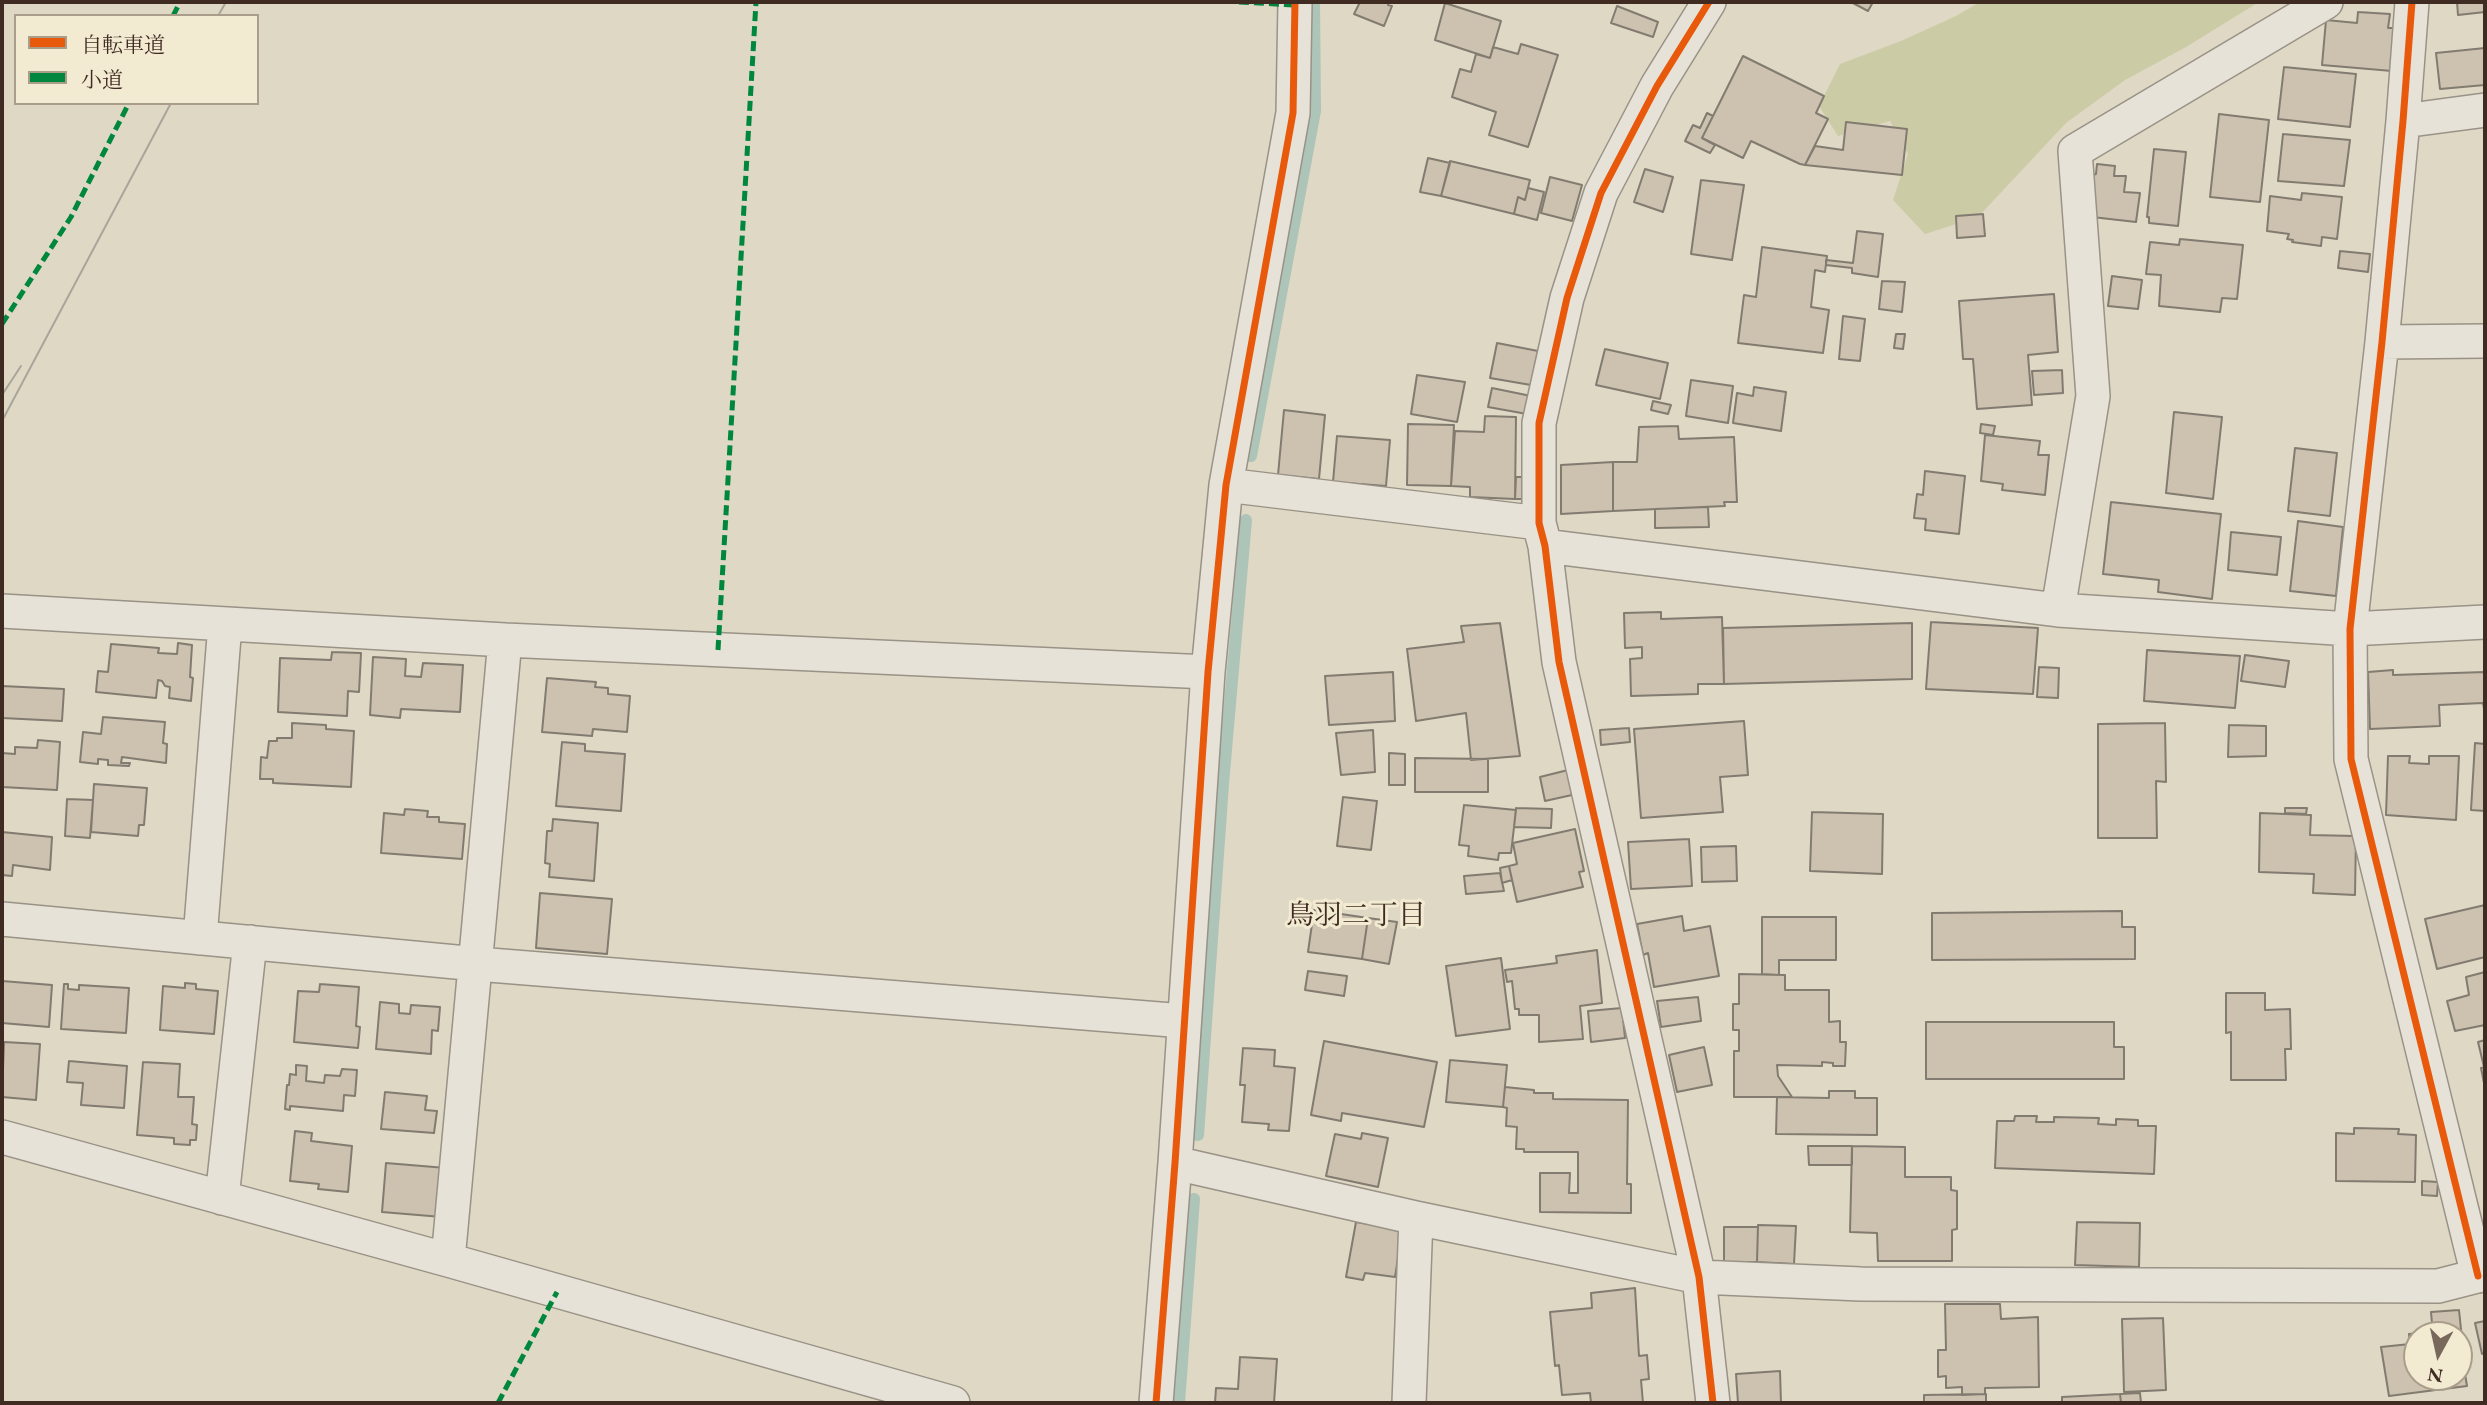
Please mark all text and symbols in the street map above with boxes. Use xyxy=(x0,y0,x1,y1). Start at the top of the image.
legend xyxy=(14,14,259,105)
text: 自転車道 xyxy=(81,31,165,58)
text: 小道 xyxy=(81,66,123,93)
district label: 鳥羽二丁目 xyxy=(1286,899,1426,933)
north arrow xyxy=(2403,1321,2473,1391)
text: N xyxy=(2426,1362,2445,1389)

